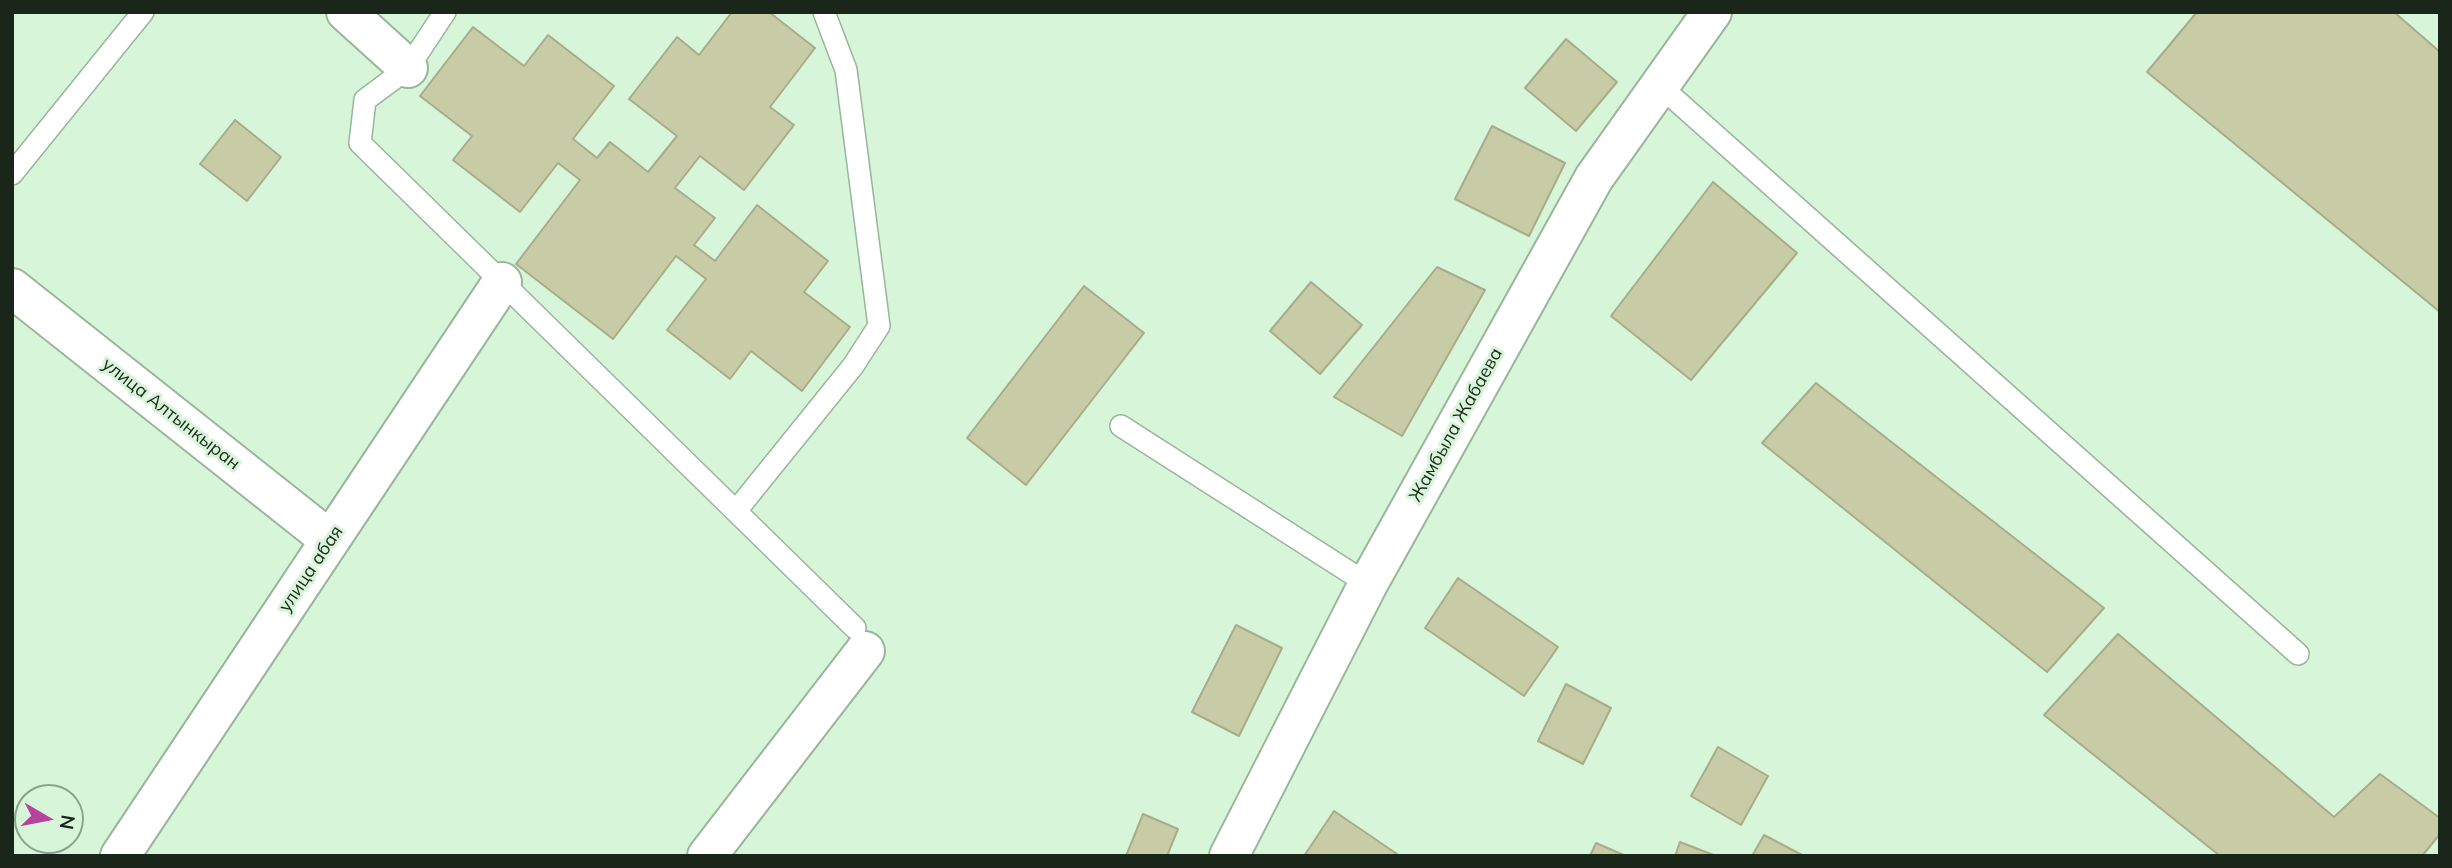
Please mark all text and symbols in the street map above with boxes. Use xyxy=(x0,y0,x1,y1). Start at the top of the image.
street label: Жамбыла Жабаева xyxy=(1405,344,1507,506)
street label: улица Алтынкыран xyxy=(98,353,244,475)
street label: улица абая xyxy=(274,522,348,616)
north arrow xyxy=(14,784,84,854)
text: N xyxy=(55,813,81,831)

